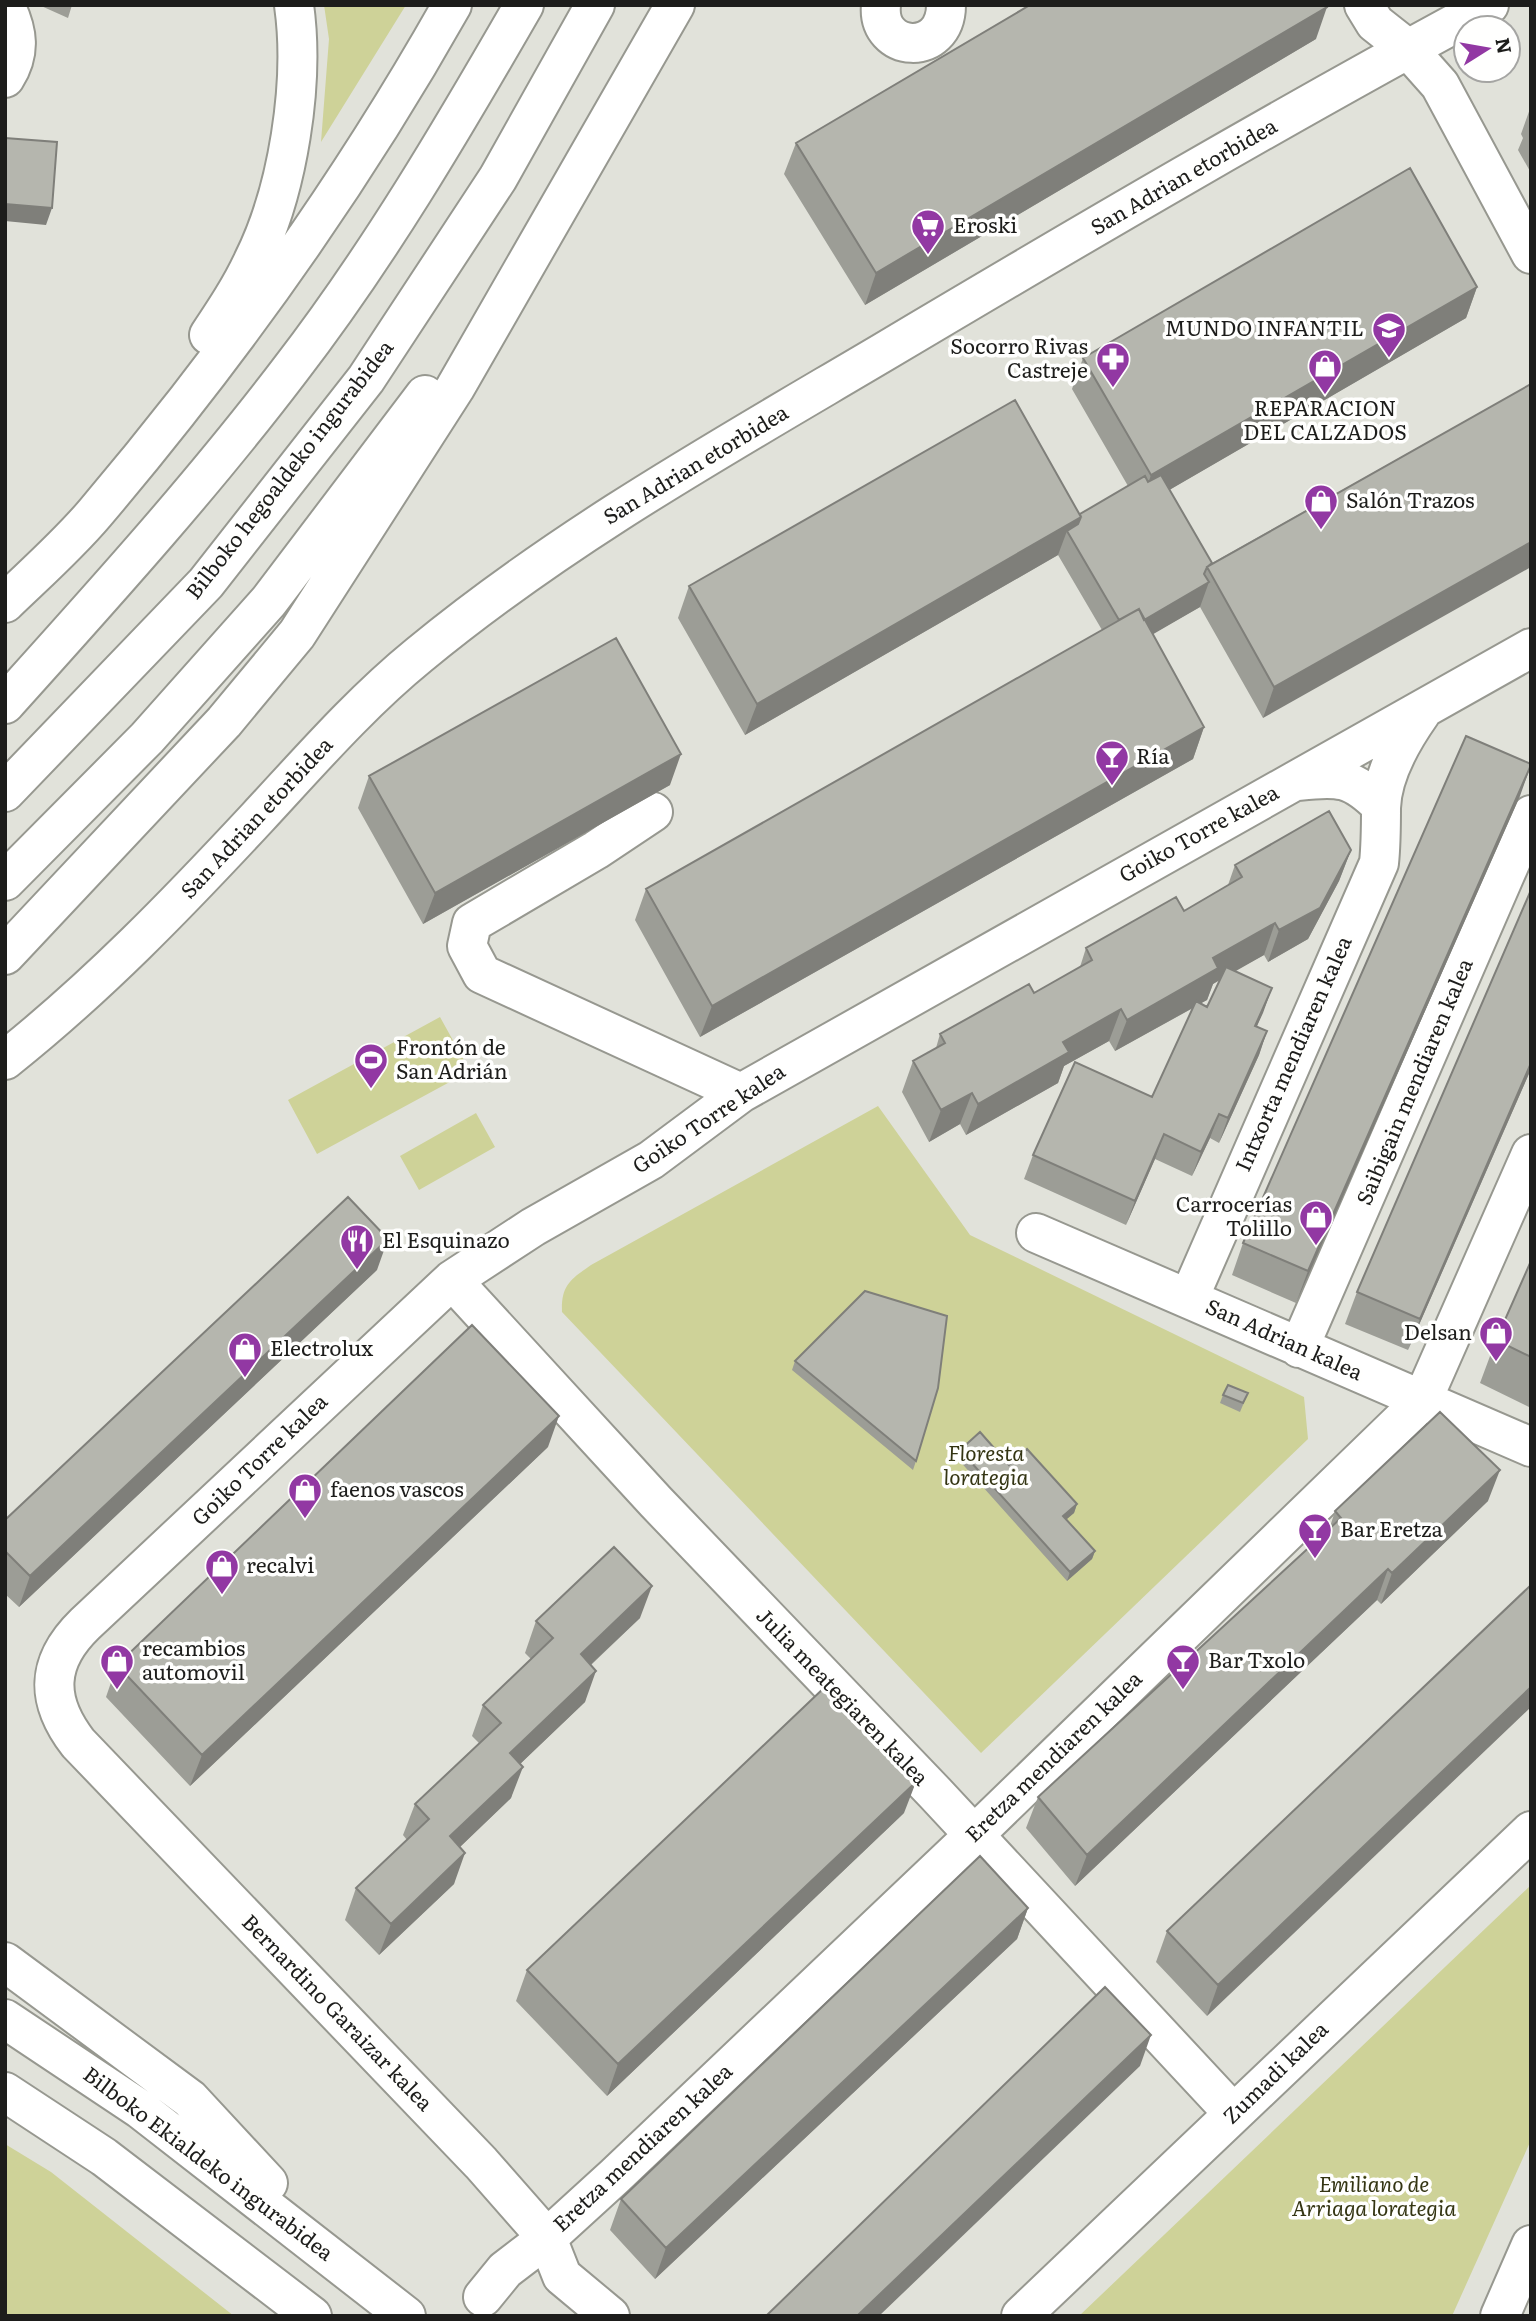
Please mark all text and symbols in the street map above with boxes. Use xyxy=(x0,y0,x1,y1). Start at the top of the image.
north arrow xyxy=(1452,14,1522,84)
text: N xyxy=(1489,35,1520,56)
street label: San Adrian etorbidea xyxy=(1084,108,1282,241)
supermarket icon: Eroski xyxy=(909,207,947,256)
place label: Eroski xyxy=(953,208,1017,239)
school or university icon: MUNDO INFANTIL xyxy=(1370,310,1408,359)
place label: MUNDO INFANTIL xyxy=(1165,311,1364,342)
place label: Socorro Rivas Castreje xyxy=(950,329,1088,384)
street label: Bilboko hegoaldeko ingurabidea xyxy=(177,332,400,605)
pharmacy icon: Socorro Rivas Castreje xyxy=(1094,340,1132,389)
shop icon: REPARACION DEL CALZADOS xyxy=(1306,347,1344,396)
place label: REPARACION DEL CALZADOS xyxy=(1243,391,1407,446)
street label: San Adrian etorbidea xyxy=(596,395,794,530)
shop icon: Salón Trazos xyxy=(1302,482,1340,531)
place label: Salón Trazos xyxy=(1346,483,1475,514)
street label: San Adrian etorbidea xyxy=(172,728,339,904)
bar icon: Ría xyxy=(1093,738,1131,787)
place label: Ría xyxy=(1136,739,1170,770)
street label: Goiko Torre kalea xyxy=(1112,775,1284,889)
street label: Intxorta mendiaren kalea xyxy=(1226,930,1358,1176)
street label: Saibigain mendiaren kalea xyxy=(1347,952,1479,1209)
place label: Frontón de San Adrián xyxy=(396,1030,508,1085)
sports icon: Frontón de San Adrián xyxy=(352,1041,390,1090)
street label: Goiko Torre kalea xyxy=(625,1054,791,1180)
place label: Carrocerías Tolillo xyxy=(1176,1187,1292,1242)
shop icon: Carrocerías Tolillo xyxy=(1297,1198,1335,1247)
restaurant icon: El Esquinazo xyxy=(338,1222,376,1271)
place label: El Esquinazo xyxy=(382,1223,510,1254)
street label: San Adrian kalea xyxy=(1202,1289,1369,1387)
shop icon: Delsan xyxy=(1477,1314,1515,1363)
place label: Delsan xyxy=(1404,1315,1472,1346)
shop icon: Electrolux xyxy=(226,1330,264,1379)
place label: Electrolux xyxy=(270,1331,373,1362)
street label: Goiko Torre kalea xyxy=(183,1385,334,1531)
park label: Floresta lorategia xyxy=(944,1436,1028,1491)
shop icon: faenos vascos xyxy=(286,1471,324,1520)
place label: faenos vascos xyxy=(330,1472,464,1503)
bar icon: Bar Eretza xyxy=(1296,1511,1334,1560)
place label: Bar Eretza xyxy=(1340,1512,1443,1543)
shop icon: recalvi xyxy=(203,1547,241,1596)
place label: recalvi xyxy=(246,1548,314,1579)
street label: Julia meategiaren kalea xyxy=(750,1599,938,1792)
place label: recambios automovil xyxy=(142,1631,245,1686)
shop icon: recambios automovil xyxy=(98,1642,136,1691)
bar icon: Bar Txolo xyxy=(1164,1642,1202,1691)
place label: Bar Txolo xyxy=(1208,1643,1305,1674)
street label: Eretza mendiaren kalea xyxy=(957,1662,1148,1848)
street label: Bernardino Garaizar kalea xyxy=(236,1906,442,2117)
street label: Zumadi kalea xyxy=(1215,2012,1334,2129)
street label: Eretza mendiaren kalea xyxy=(545,2054,738,2238)
street label: Bilboko Ekialdeko ingurabidea xyxy=(78,2057,342,2267)
park label: Emiliano de Arriaga lorategia xyxy=(1292,2167,1456,2222)

